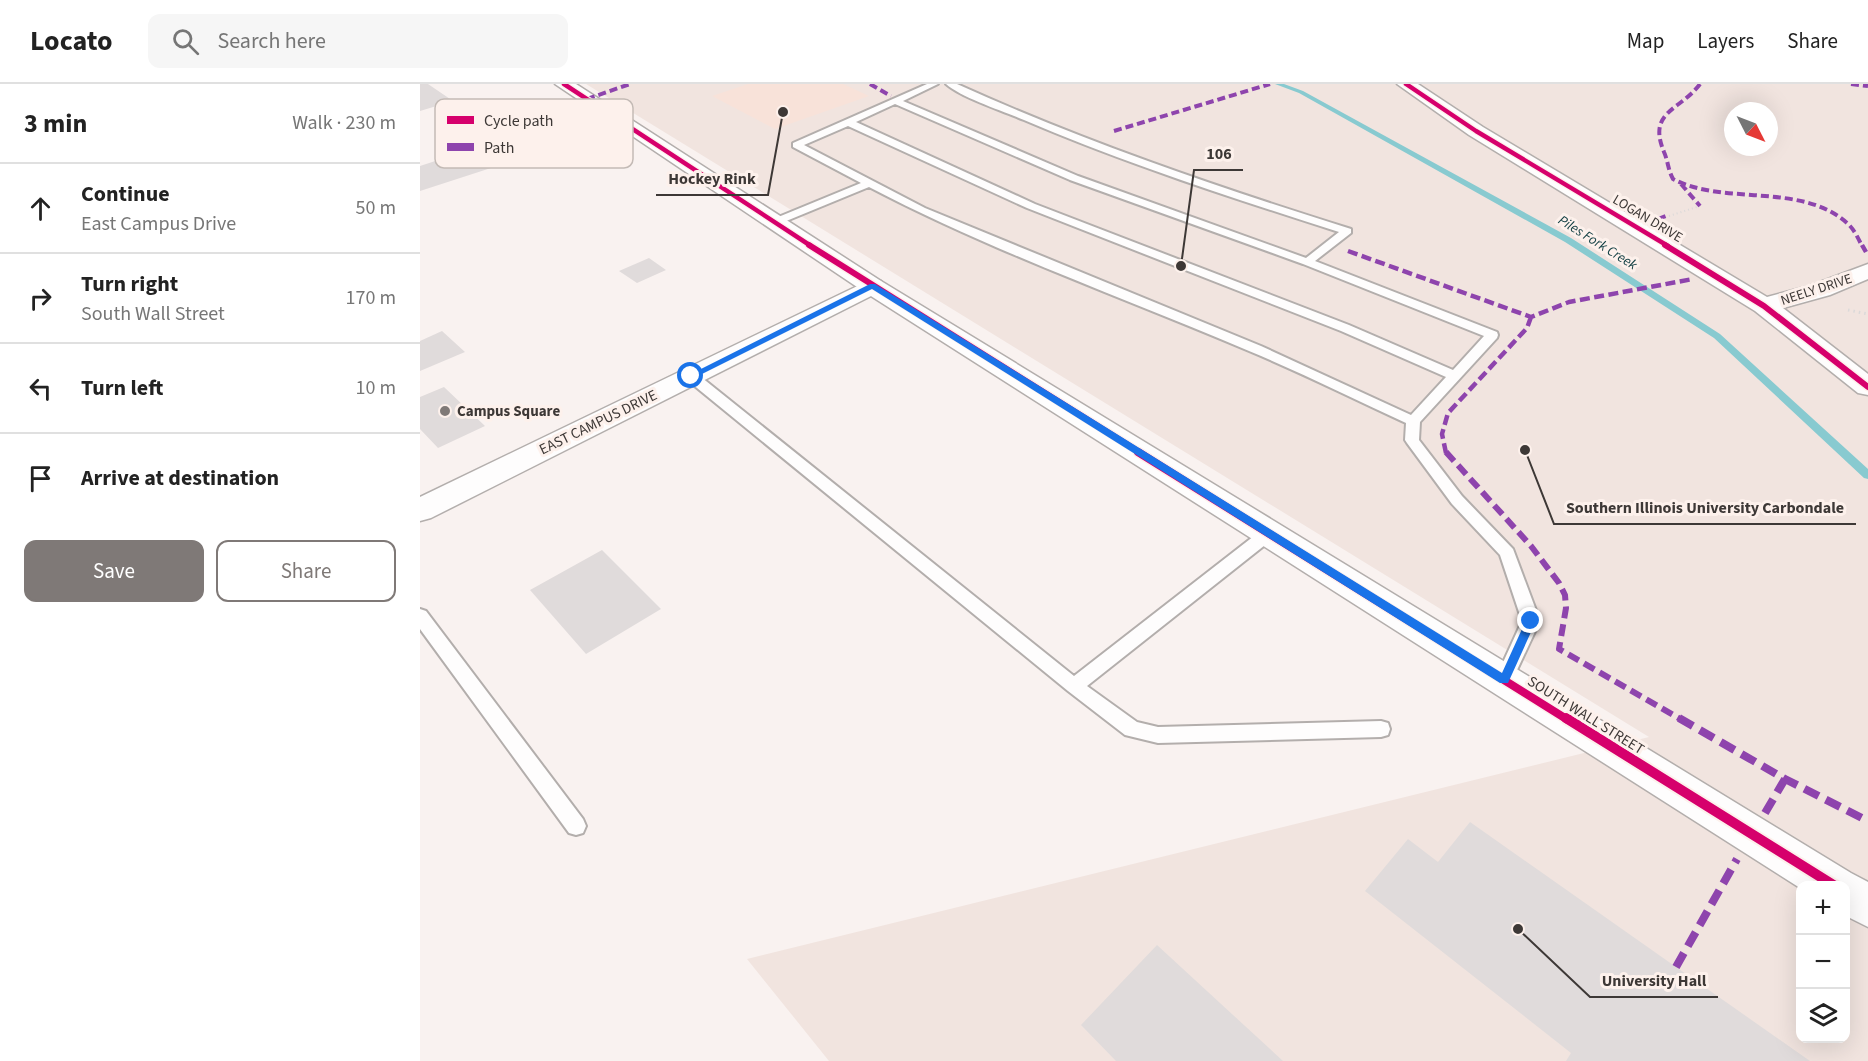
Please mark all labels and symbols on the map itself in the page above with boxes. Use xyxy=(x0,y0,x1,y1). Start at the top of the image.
legend xyxy=(435,99,633,168)
north arrow xyxy=(1724,102,1778,156)
text: Cycle path xyxy=(484,110,553,132)
callout: 106 xyxy=(1194,136,1243,170)
text: Path xyxy=(484,137,514,159)
text: 106 xyxy=(1206,143,1232,165)
callout: Hockey Rink xyxy=(656,161,768,195)
text: Hockey Rink xyxy=(668,168,756,190)
street label: LOGAN DRIVE xyxy=(1609,190,1686,248)
water label: Piles Fork Creek xyxy=(1554,211,1641,275)
street label: NEELY DRIVE xyxy=(1778,269,1855,311)
route start xyxy=(677,362,703,388)
street label: EAST CAMPUS DRIVE xyxy=(536,385,661,460)
place label: Campus Square xyxy=(457,401,560,422)
marker: Campus Square xyxy=(438,404,452,418)
callout: Southern Illinois University Carbondale xyxy=(1554,490,1856,524)
text: Southern Illinois University Carbondale xyxy=(1566,497,1844,519)
route end xyxy=(1517,607,1543,633)
street label: SOUTH WALL STREET xyxy=(1523,671,1648,760)
callout: University Hall xyxy=(1590,963,1718,997)
text: University Hall xyxy=(1602,970,1707,992)

